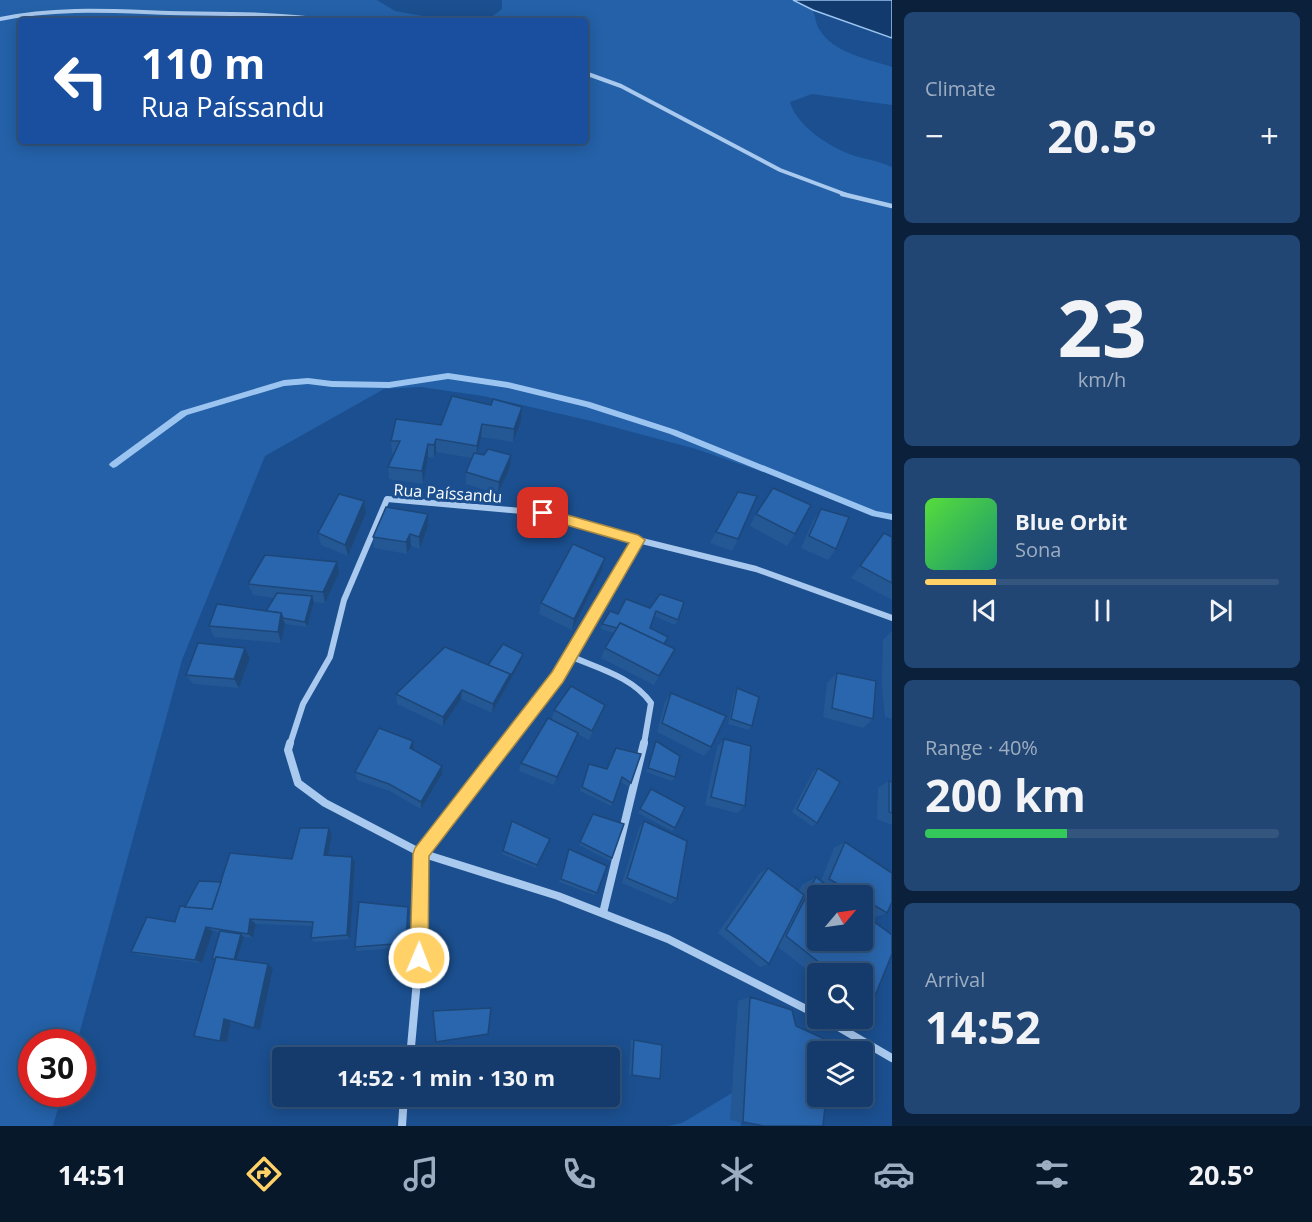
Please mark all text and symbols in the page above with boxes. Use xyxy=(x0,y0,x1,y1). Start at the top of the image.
text: 110 m xyxy=(141,34,265,91)
icon: left xyxy=(42,42,120,120)
text: Climate xyxy=(925,75,996,102)
text: Rua Paíssandu xyxy=(141,88,325,125)
text: 20.5° xyxy=(1047,105,1157,166)
text: − xyxy=(925,113,944,158)
text: + xyxy=(1260,113,1279,158)
text: 23 xyxy=(1057,274,1147,380)
text: km/h xyxy=(1078,366,1126,393)
street label: Rua Paíssandu xyxy=(393,478,503,508)
pin xyxy=(517,487,568,538)
icon: arrive xyxy=(526,496,559,529)
text: Blue Orbit xyxy=(1015,506,1127,536)
text: Sona xyxy=(1015,536,1061,563)
icon: previous xyxy=(968,594,1001,627)
icon: pause xyxy=(1086,594,1119,627)
icon: next xyxy=(1204,594,1237,627)
text: Range · 40% xyxy=(925,734,1038,761)
text: 200 km xyxy=(925,764,1086,825)
north arrow xyxy=(807,885,873,951)
map controls xyxy=(807,885,873,1107)
position arrow xyxy=(387,926,451,990)
button: search xyxy=(807,963,873,1029)
text: Arrival xyxy=(925,966,985,993)
text: 14:52 xyxy=(925,996,1041,1057)
speed limit sign: 30 xyxy=(18,1029,96,1107)
button: layers xyxy=(807,1041,873,1107)
text: 14:52 · 1 min · 130 m xyxy=(337,1062,555,1092)
icon: directions xyxy=(243,1153,285,1195)
icon: music xyxy=(400,1153,442,1195)
icon: phone xyxy=(558,1153,600,1195)
icon: climate xyxy=(716,1153,758,1195)
icon: car xyxy=(873,1153,915,1195)
icon: filters xyxy=(1031,1153,1073,1195)
text: 14:51 xyxy=(58,1156,127,1193)
text: 20.5° xyxy=(1189,1156,1254,1193)

